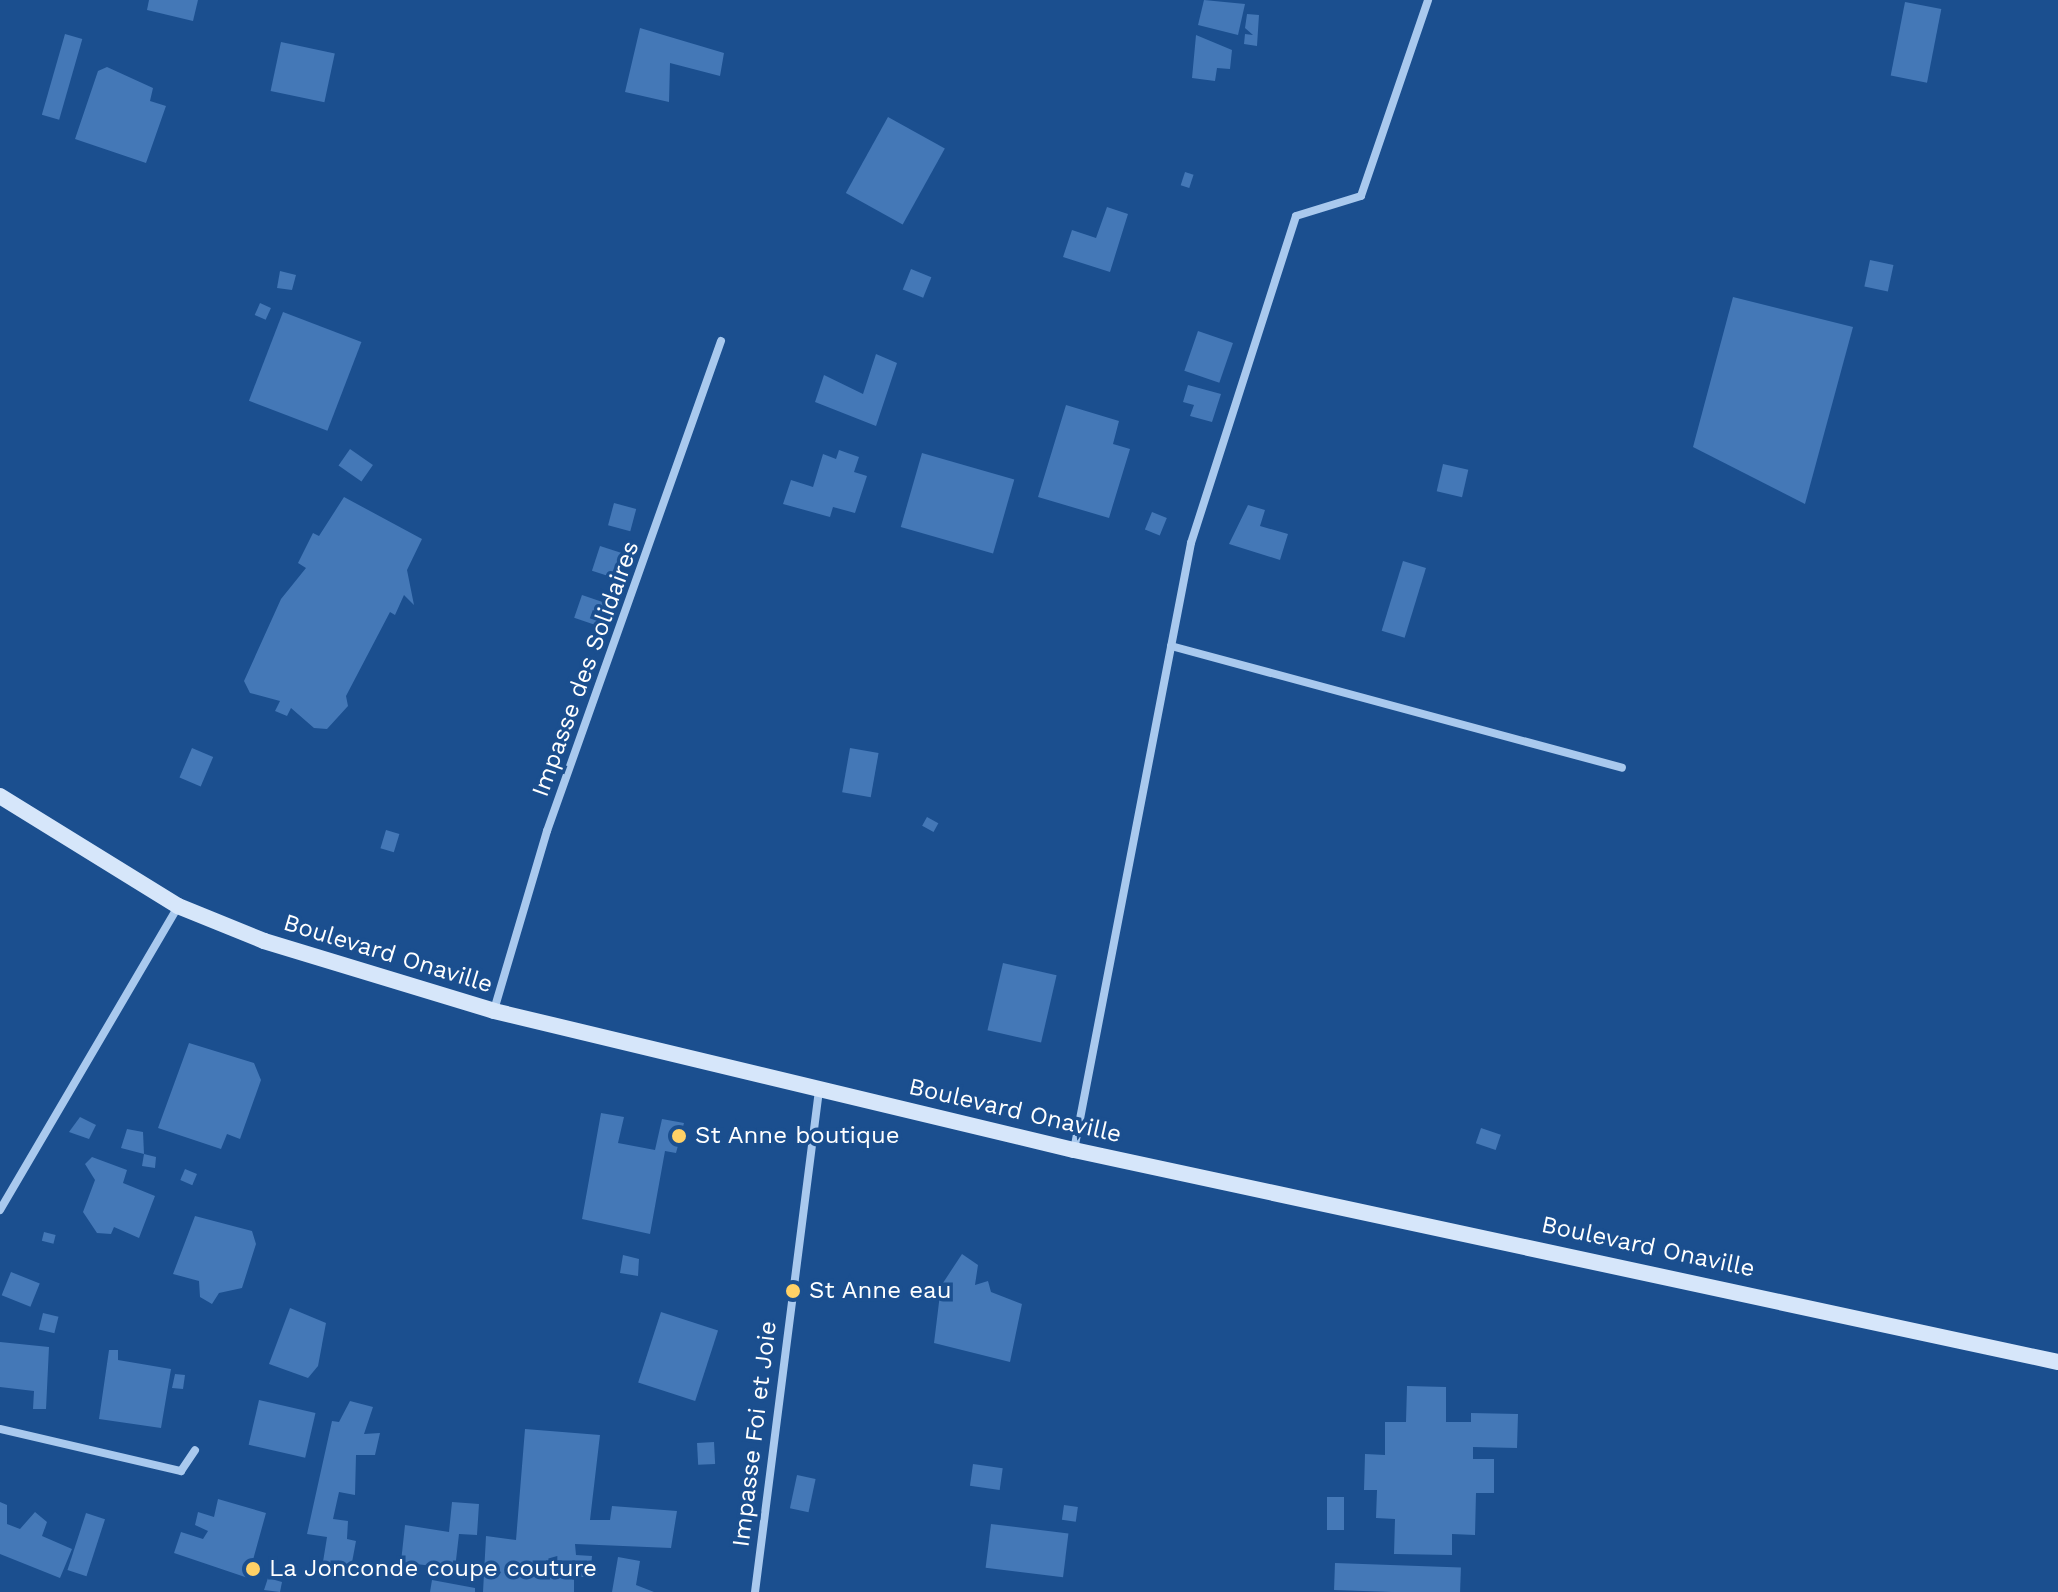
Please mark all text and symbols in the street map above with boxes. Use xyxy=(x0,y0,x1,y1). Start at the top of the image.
street label: Impasse des Solidaires xyxy=(526,537,646,801)
street label: Boulevard Onaville xyxy=(280,908,496,1000)
street label: Boulevard Onaville xyxy=(906,1073,1124,1149)
place label: St Anne boutique xyxy=(695,1122,901,1150)
marker: St Anne boutique xyxy=(670,1127,688,1145)
street label: Boulevard Onaville xyxy=(1539,1210,1757,1284)
place label: St Anne eau xyxy=(809,1277,952,1305)
marker: St Anne eau xyxy=(784,1282,802,1300)
street label: Impasse Foi et Joie xyxy=(727,1319,783,1549)
place label: La Jonconde coupe couture xyxy=(269,1555,598,1583)
marker: La Jonconde coupe couture xyxy=(244,1560,262,1578)

